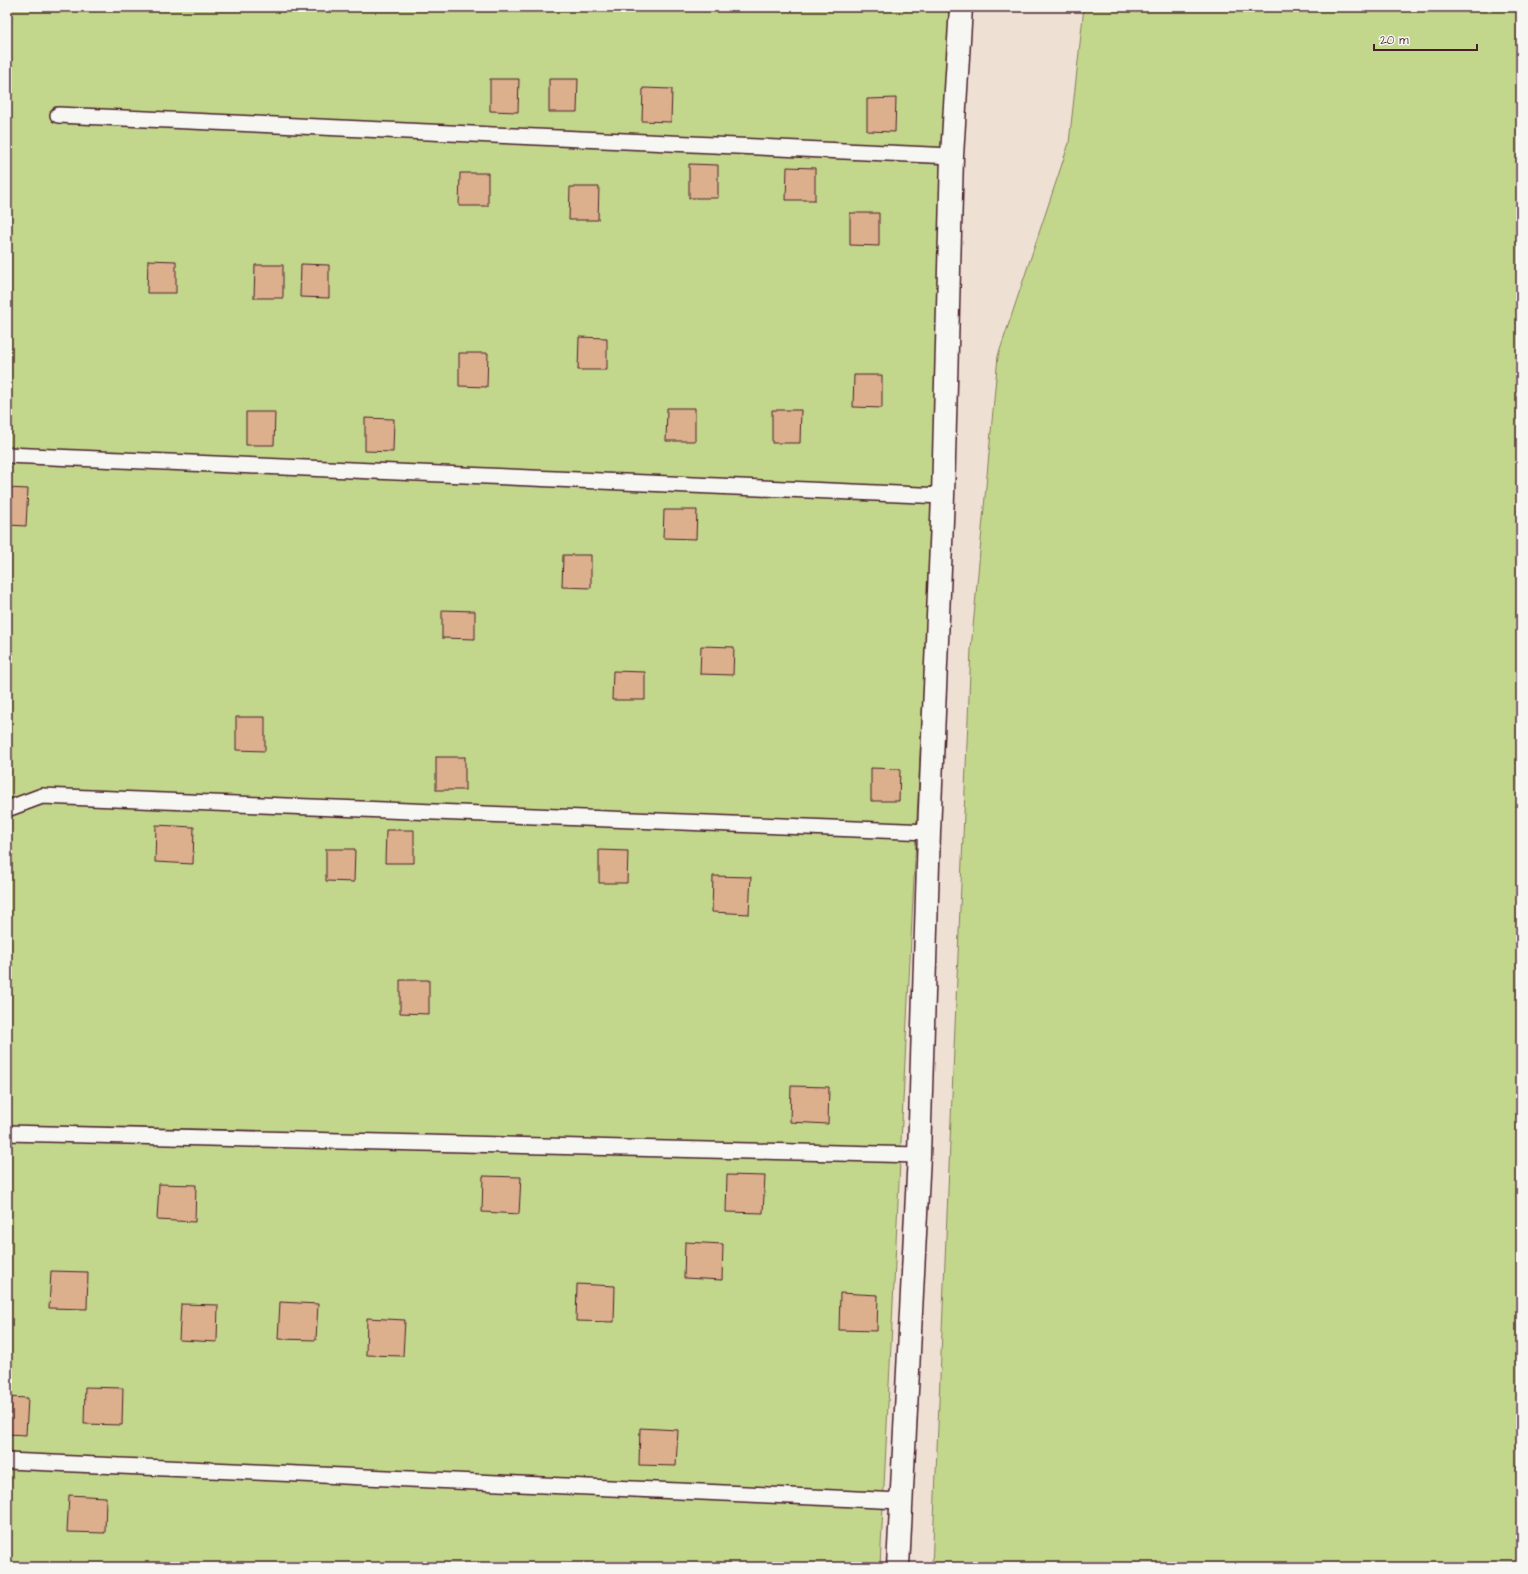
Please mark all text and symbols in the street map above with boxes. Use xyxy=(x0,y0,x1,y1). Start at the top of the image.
scale bar xyxy=(1374,26,1477,52)
text: 20 m xyxy=(1380,32,1409,49)

